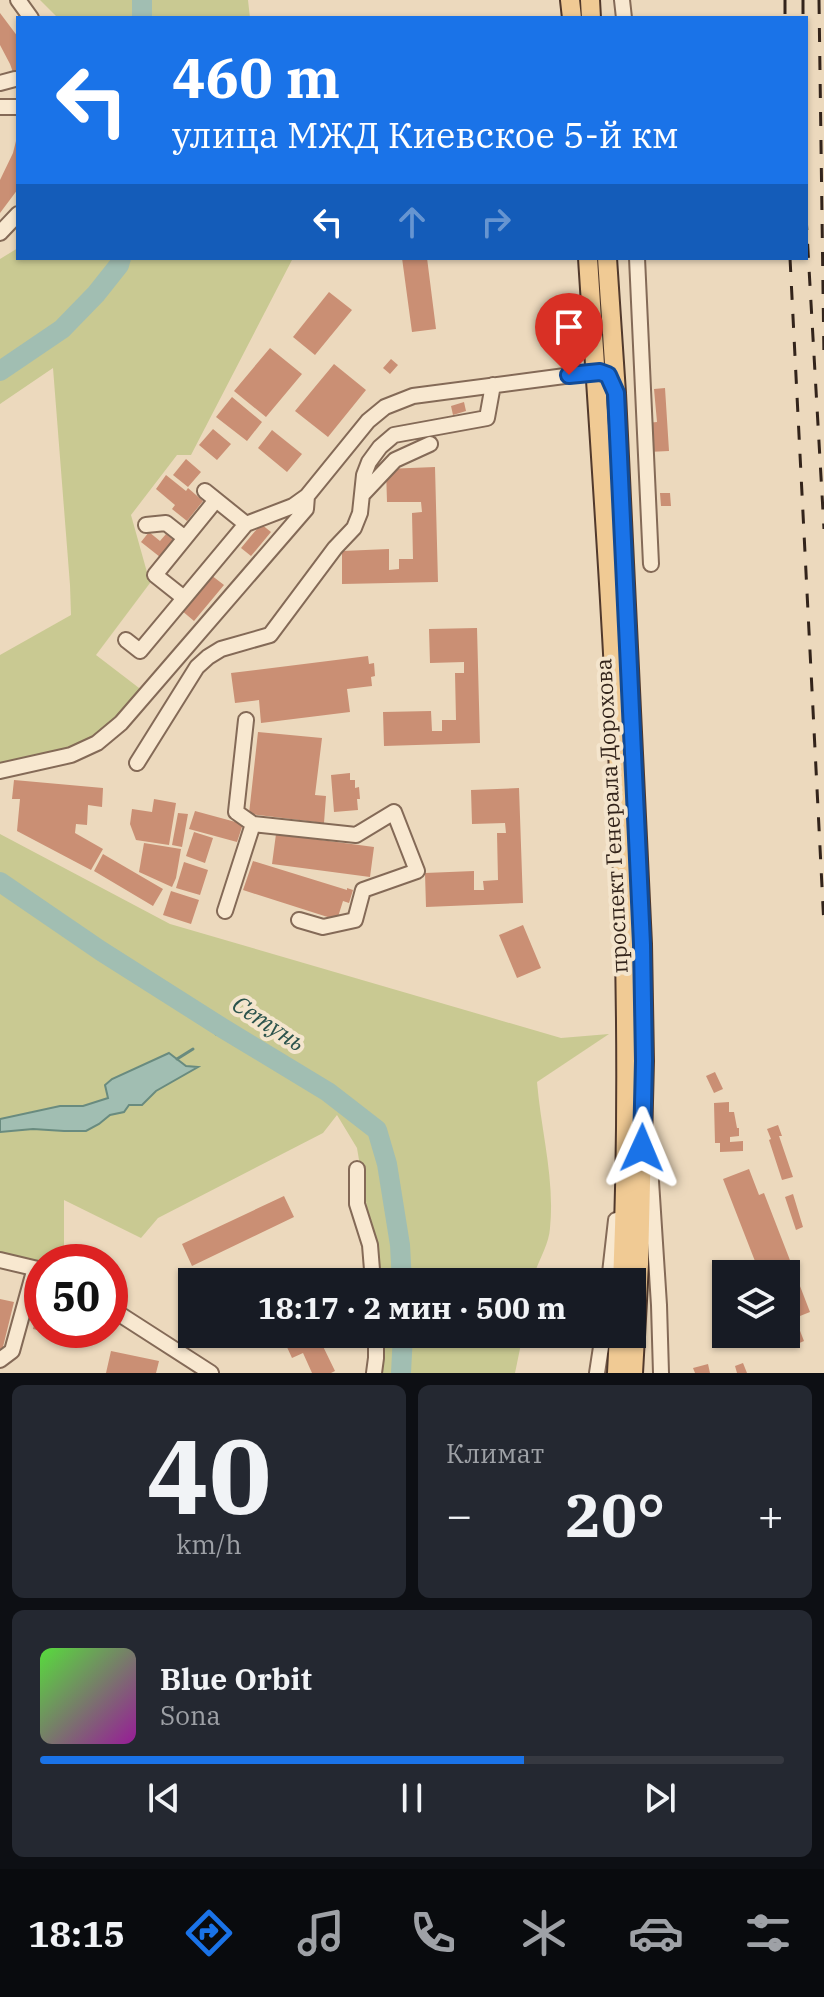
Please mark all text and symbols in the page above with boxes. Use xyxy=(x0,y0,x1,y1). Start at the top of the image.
text: 460 m xyxy=(172,41,340,113)
icon: left xyxy=(40,48,144,152)
text: улица МЖД Киевское 5-й км xyxy=(172,111,679,158)
icon: left xyxy=(306,200,350,244)
icon: ahead xyxy=(390,200,434,244)
icon: right xyxy=(474,200,518,244)
pin xyxy=(535,293,603,375)
icon: arrive xyxy=(547,305,591,349)
street label: проспект Генерала Дорохова xyxy=(588,658,634,974)
water label: Сетунь xyxy=(226,988,312,1058)
position arrow xyxy=(600,1106,684,1190)
speed limit sign: 50 xyxy=(24,1244,128,1348)
map controls xyxy=(712,1260,800,1348)
button: layers xyxy=(712,1260,800,1348)
text: 18:17 · 2 мин · 500 m xyxy=(258,1288,566,1327)
text: 40 xyxy=(147,1407,271,1543)
text: Климат xyxy=(446,1436,544,1470)
text: 20° xyxy=(565,1475,665,1554)
text: − xyxy=(446,1486,472,1543)
text: + xyxy=(758,1486,784,1543)
text: km/h xyxy=(176,1527,242,1561)
text: Blue Orbit xyxy=(160,1659,312,1698)
text: Sona xyxy=(160,1698,221,1732)
icon: previous xyxy=(142,1776,186,1820)
icon: pause xyxy=(390,1776,434,1820)
icon: next xyxy=(638,1776,682,1820)
icon: directions xyxy=(181,1905,237,1961)
icon: music xyxy=(293,1905,349,1961)
icon: phone xyxy=(405,1905,461,1961)
icon: climate xyxy=(516,1905,572,1961)
icon: car xyxy=(628,1905,684,1961)
icon: filters xyxy=(740,1905,796,1961)
text: 18:15 xyxy=(28,1910,125,1957)

